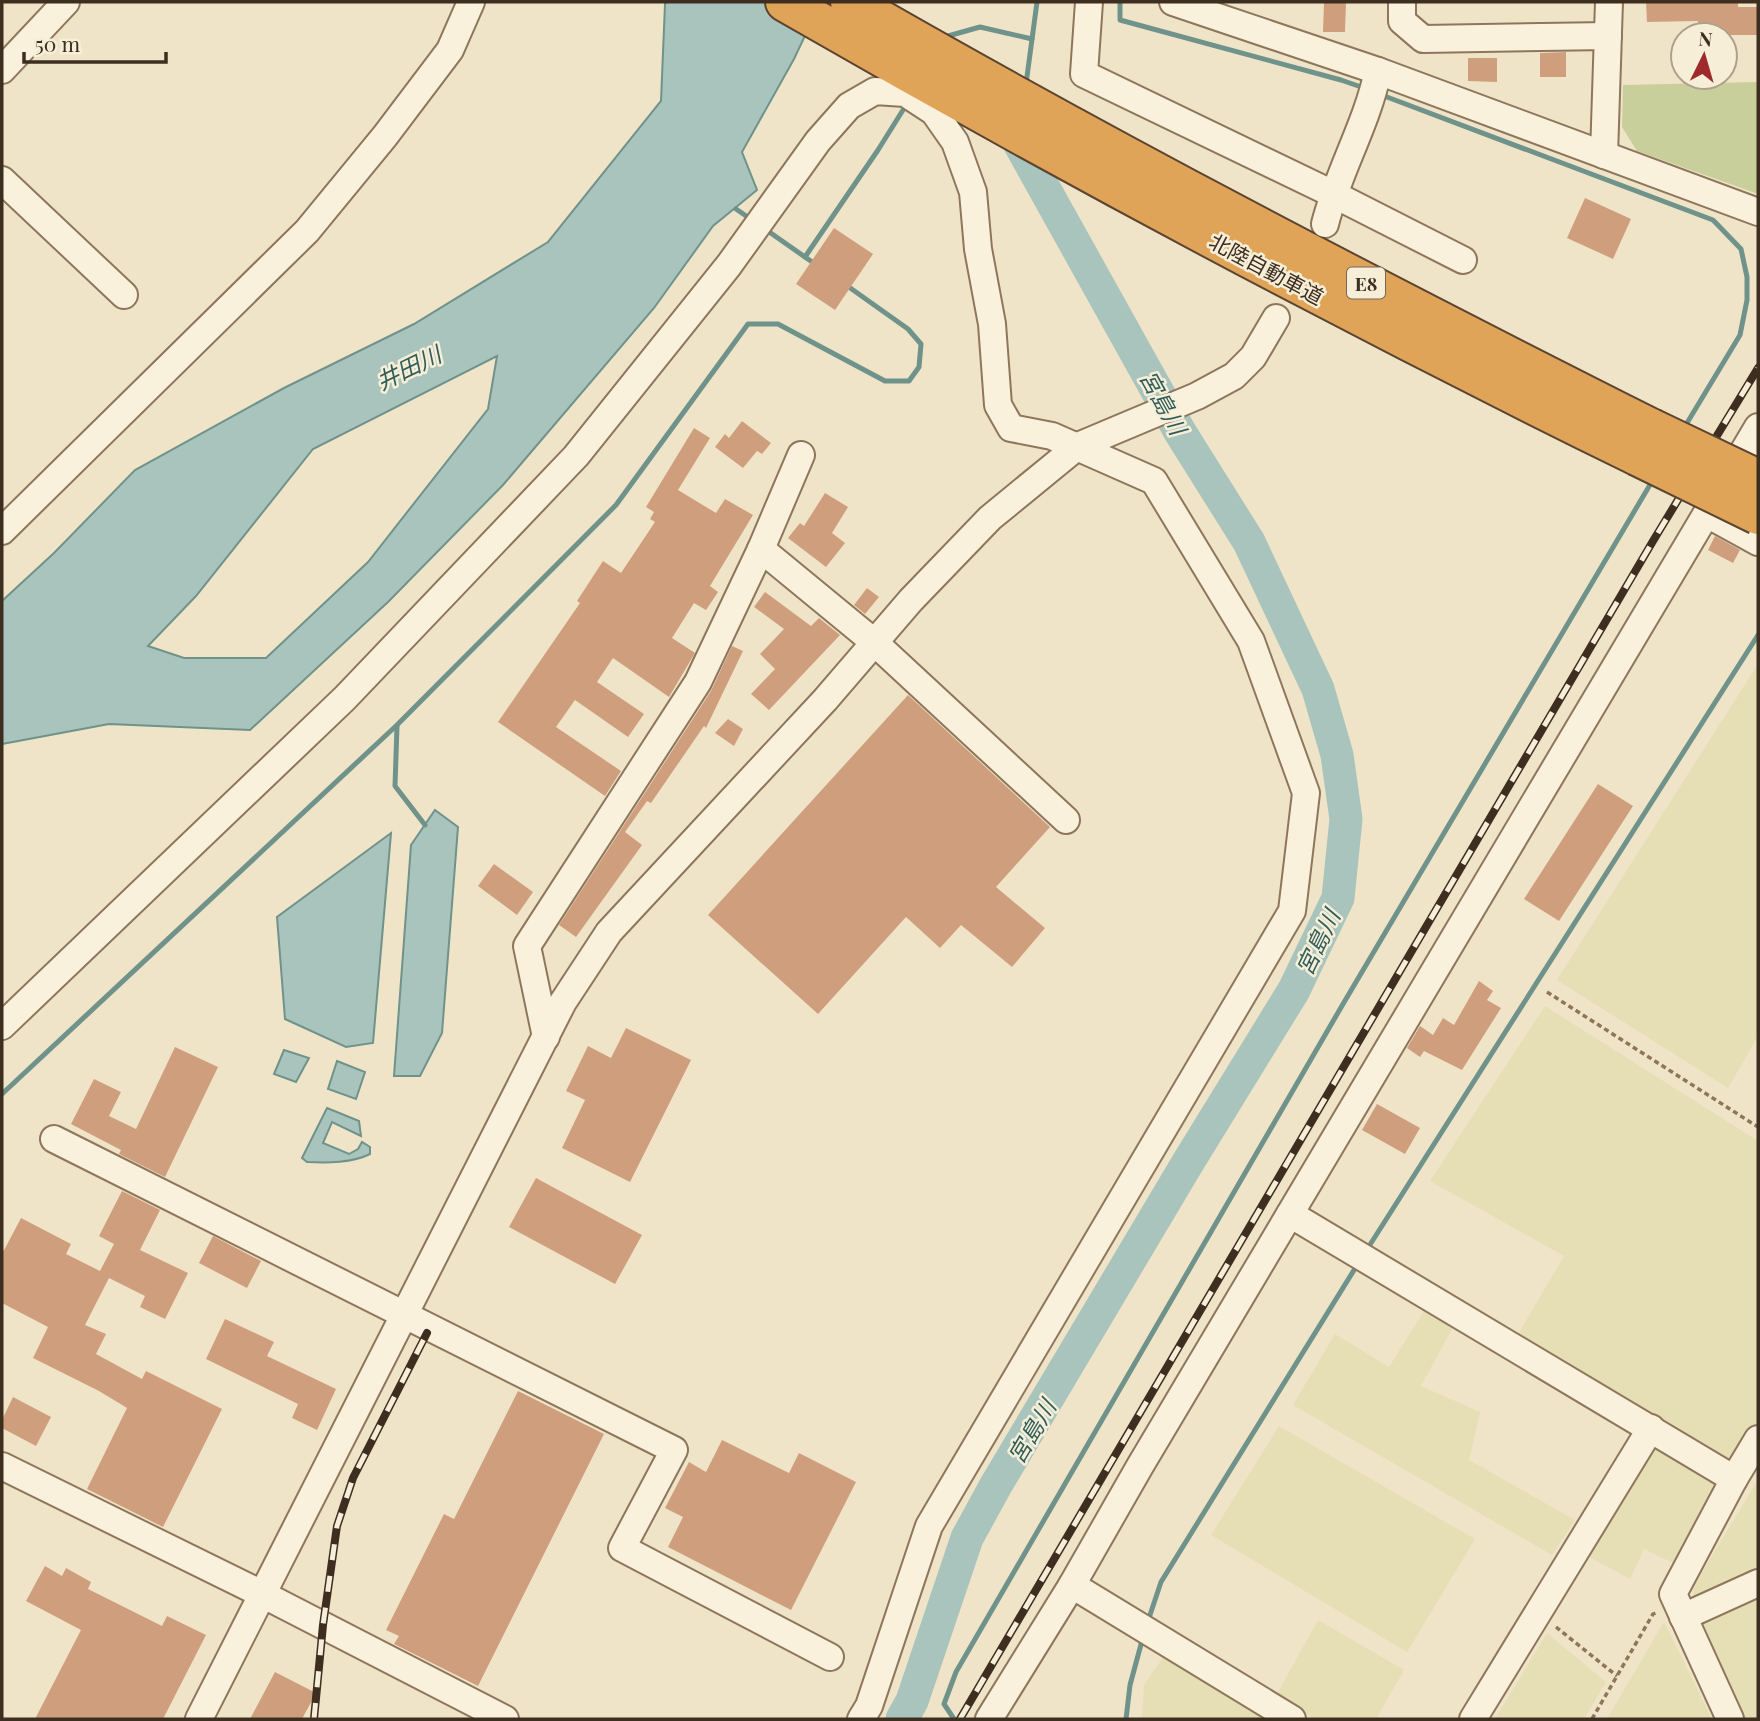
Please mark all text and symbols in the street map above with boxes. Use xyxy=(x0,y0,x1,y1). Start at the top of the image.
scale bar xyxy=(24,21,166,65)
north arrow xyxy=(1669,21,1739,91)
text: N xyxy=(1698,25,1714,52)
text: 50 m xyxy=(35,29,81,57)
street label: 北陸自動車道 xyxy=(1205,226,1329,310)
road number: E8 xyxy=(1347,268,1385,298)
water label: 井田川 xyxy=(370,337,448,396)
water label: 宮島川 xyxy=(1134,364,1196,442)
water label: 宮島川 xyxy=(1288,902,1347,980)
water label: 宮島川 xyxy=(1000,1391,1064,1469)

